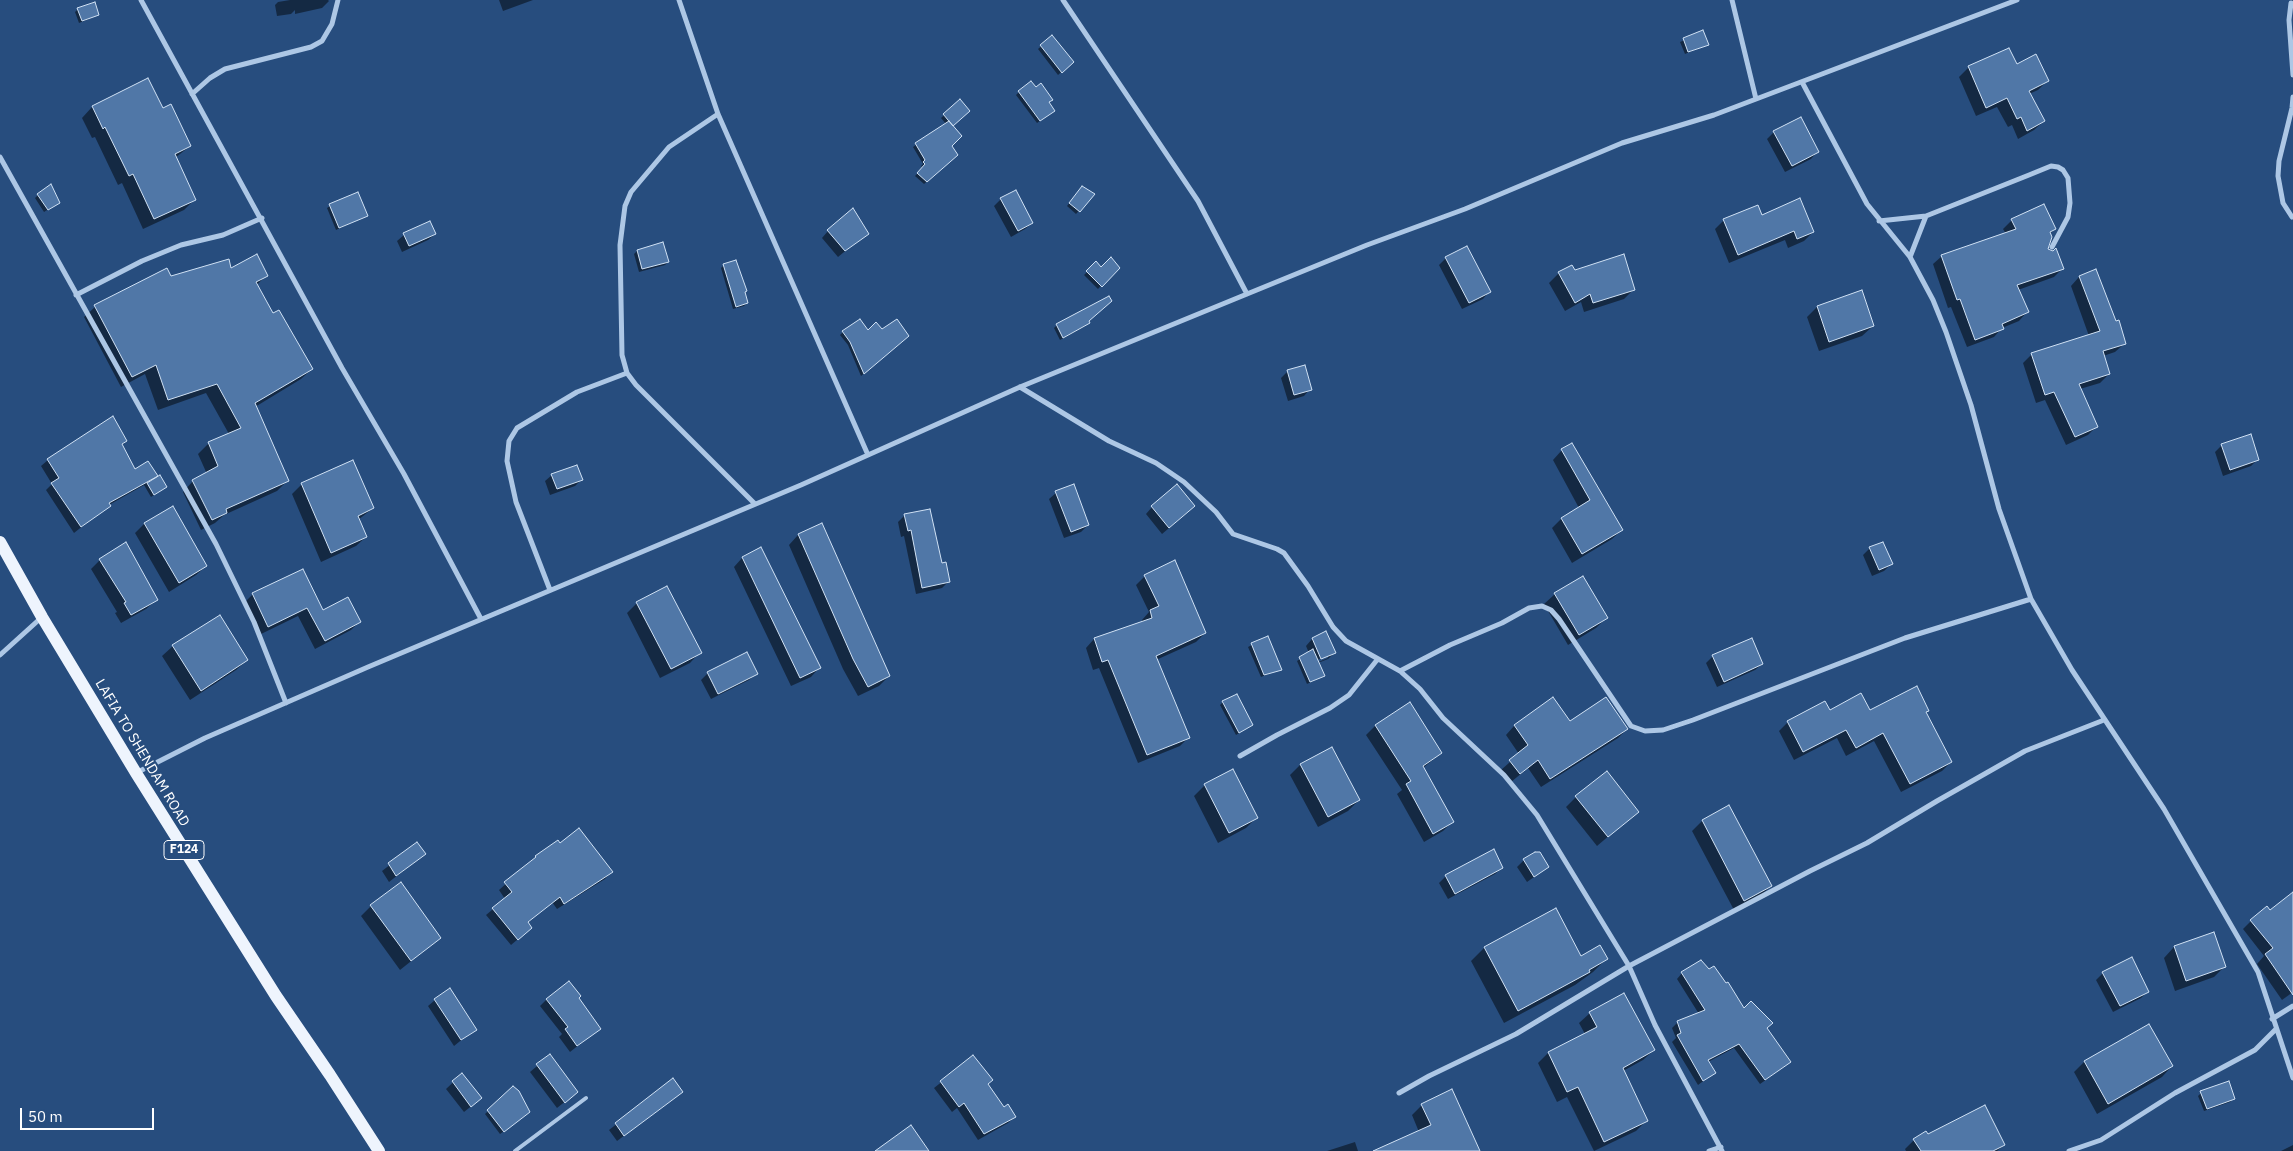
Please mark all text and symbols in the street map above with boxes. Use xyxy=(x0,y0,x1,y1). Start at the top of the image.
street label: LAFIA TO SHENDAM ROAD xyxy=(91,676,193,830)
road number: F124 xyxy=(164,840,204,860)
scale bar xyxy=(22,1098,156,1130)
text: 50 m xyxy=(28,1107,63,1126)

